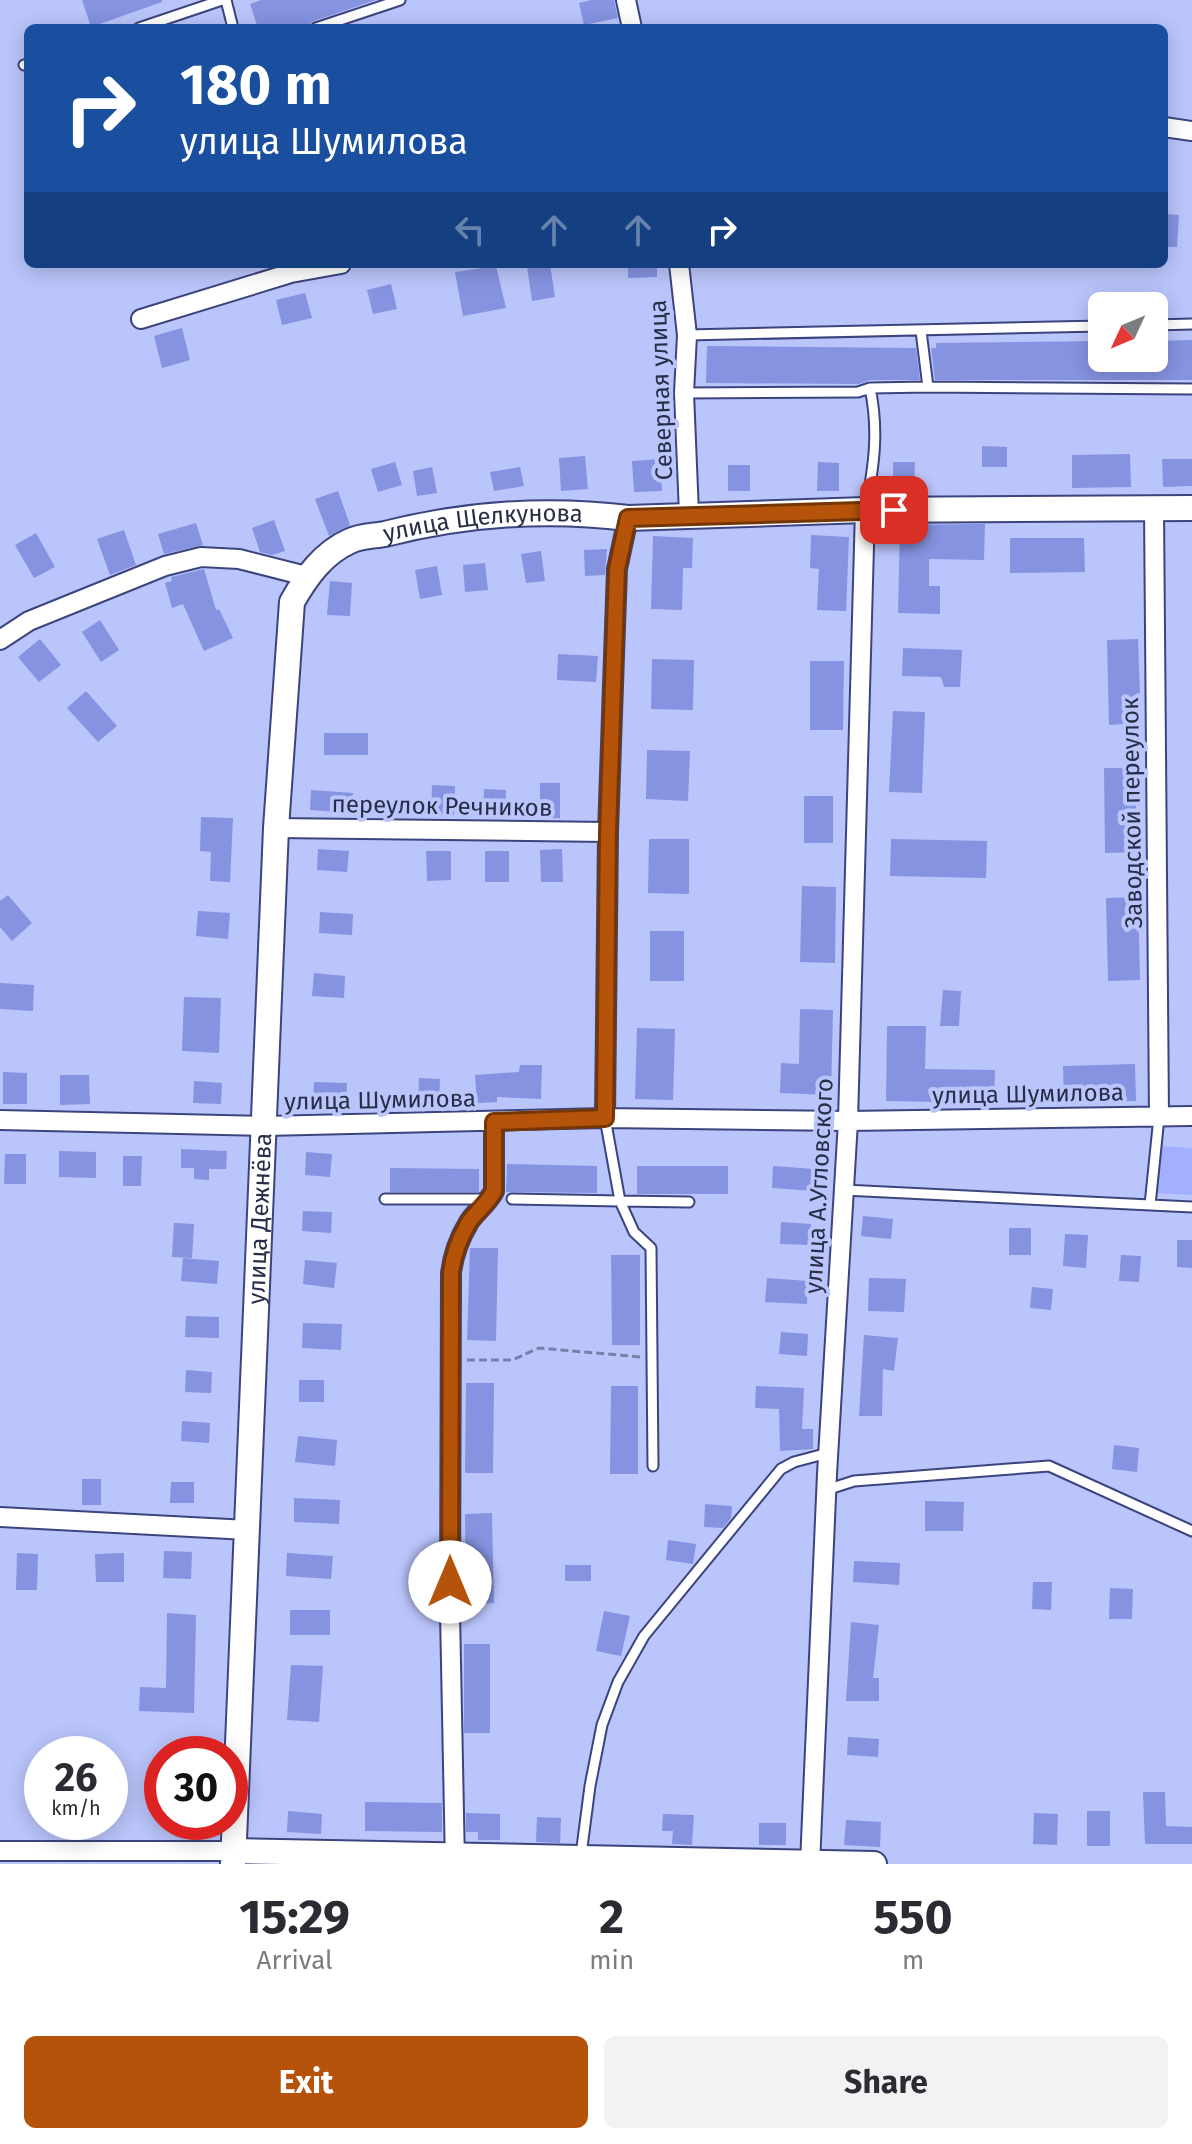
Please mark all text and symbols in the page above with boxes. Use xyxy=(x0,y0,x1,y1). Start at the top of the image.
text: 180 m xyxy=(180,52,332,119)
icon: right xyxy=(48,56,152,160)
text: улица Шумилова xyxy=(180,120,468,164)
icon: left xyxy=(448,208,492,252)
icon: ahead xyxy=(532,208,576,252)
icon: ahead xyxy=(616,208,660,252)
icon: right xyxy=(700,208,744,252)
north arrow xyxy=(1088,292,1168,372)
map controls xyxy=(1088,292,1168,372)
street label: Северная улица xyxy=(644,299,678,481)
pin xyxy=(860,476,928,544)
icon: arrive xyxy=(872,488,916,532)
street label: улица Щелкунова xyxy=(380,499,583,548)
street label: Заводской переулок xyxy=(1116,697,1148,929)
street label: переулок Речников xyxy=(331,790,553,822)
street label: улица А.Угловского xyxy=(799,1077,839,1295)
street label: улица Шумилова xyxy=(932,1078,1124,1110)
street label: улица Шумилова xyxy=(284,1084,476,1116)
street label: улица Дежнёва xyxy=(242,1132,277,1305)
position arrow xyxy=(408,1540,492,1624)
speed limit sign: 30 xyxy=(144,1736,248,1840)
text: 26 xyxy=(54,1754,98,1802)
text: km/h xyxy=(51,1796,101,1820)
text: 15:29 xyxy=(239,1888,350,1946)
text: 2 xyxy=(599,1888,624,1946)
text: 550 xyxy=(873,1888,953,1946)
text: Arrival xyxy=(257,1945,333,1976)
text: min xyxy=(589,1945,634,1976)
text: m xyxy=(902,1945,924,1976)
button: Exit xyxy=(24,2036,588,2128)
button: Share xyxy=(604,2036,1168,2128)

